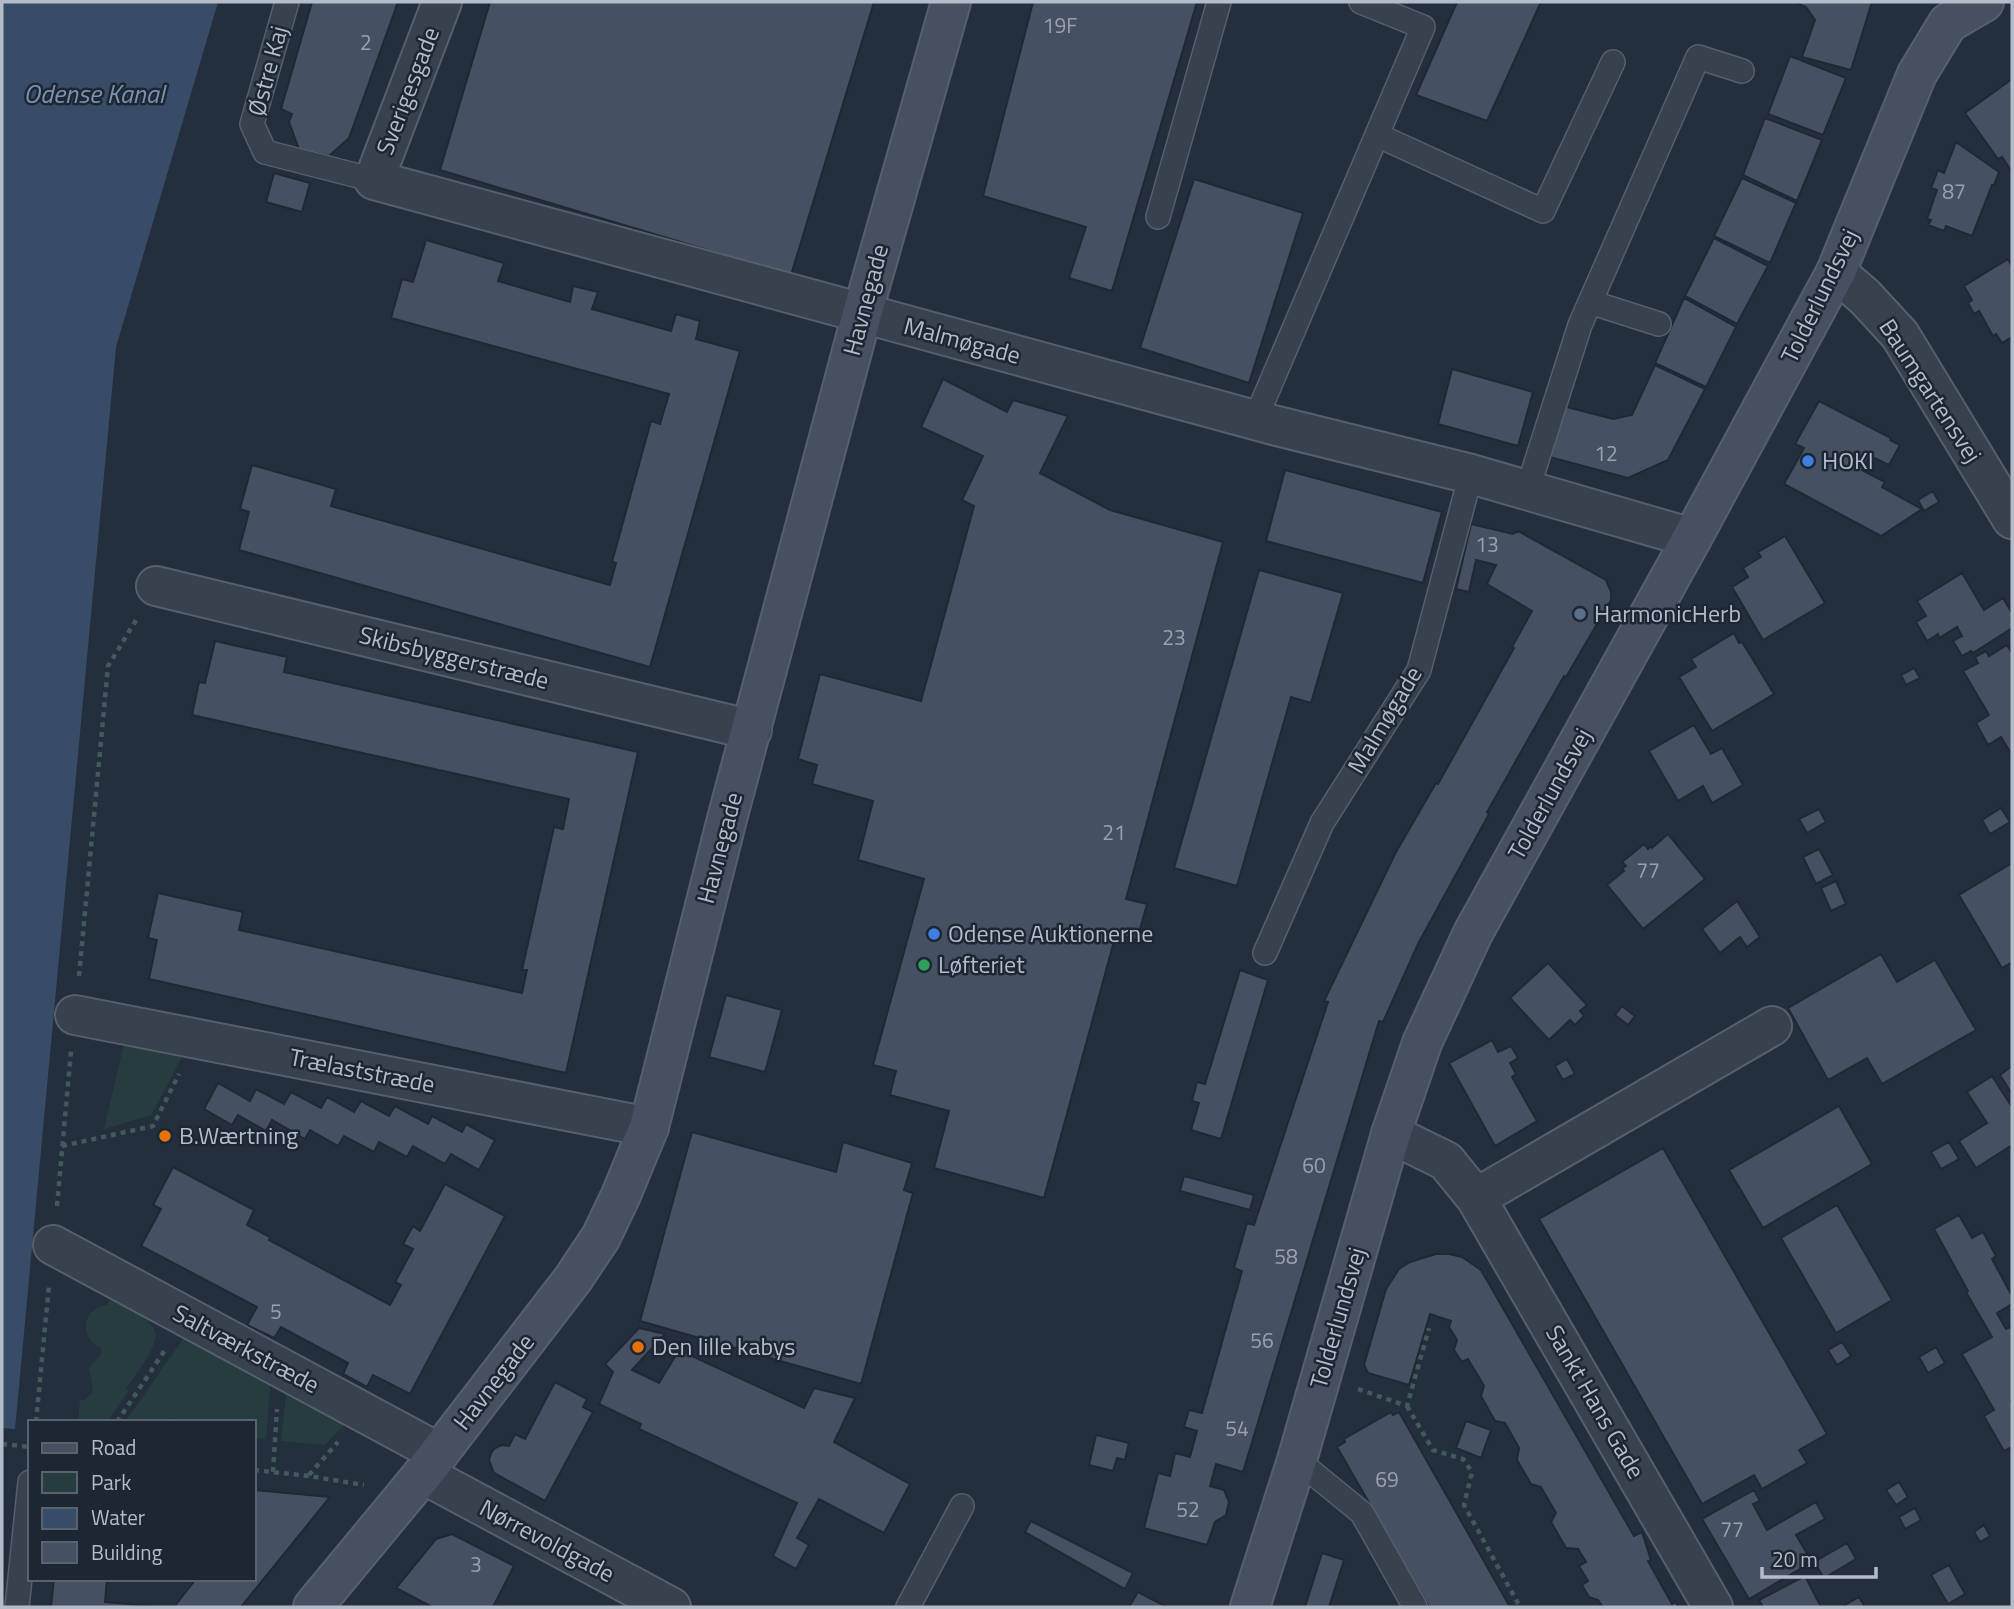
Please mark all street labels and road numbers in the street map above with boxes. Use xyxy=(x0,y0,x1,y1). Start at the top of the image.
street label: Sverigesgade xyxy=(366,21,448,160)
street label: Østre Kaj xyxy=(238,22,296,120)
street label: Tolderlundsvej xyxy=(1771,222,1867,369)
street label: Havnegade xyxy=(833,240,897,359)
street label: Malmøgade xyxy=(900,307,1025,373)
street label: Baumgartensvej xyxy=(1871,311,1991,470)
street label: Skibsbyggerstræde xyxy=(356,616,553,698)
street label: Malmøgade xyxy=(1338,659,1430,780)
street label: Tolderlundsvej xyxy=(1498,721,1600,866)
street label: Havnegade xyxy=(687,788,751,907)
street label: Trælaststræde xyxy=(286,1038,438,1102)
street label: Tolderlundsvej xyxy=(1300,1243,1374,1393)
street label: Saltværkstræde xyxy=(167,1294,326,1402)
street label: Sankt Hans Gade xyxy=(1537,1318,1655,1485)
street label: Havnegade xyxy=(444,1325,542,1437)
street label: Nørrevoldgade xyxy=(473,1489,621,1591)

